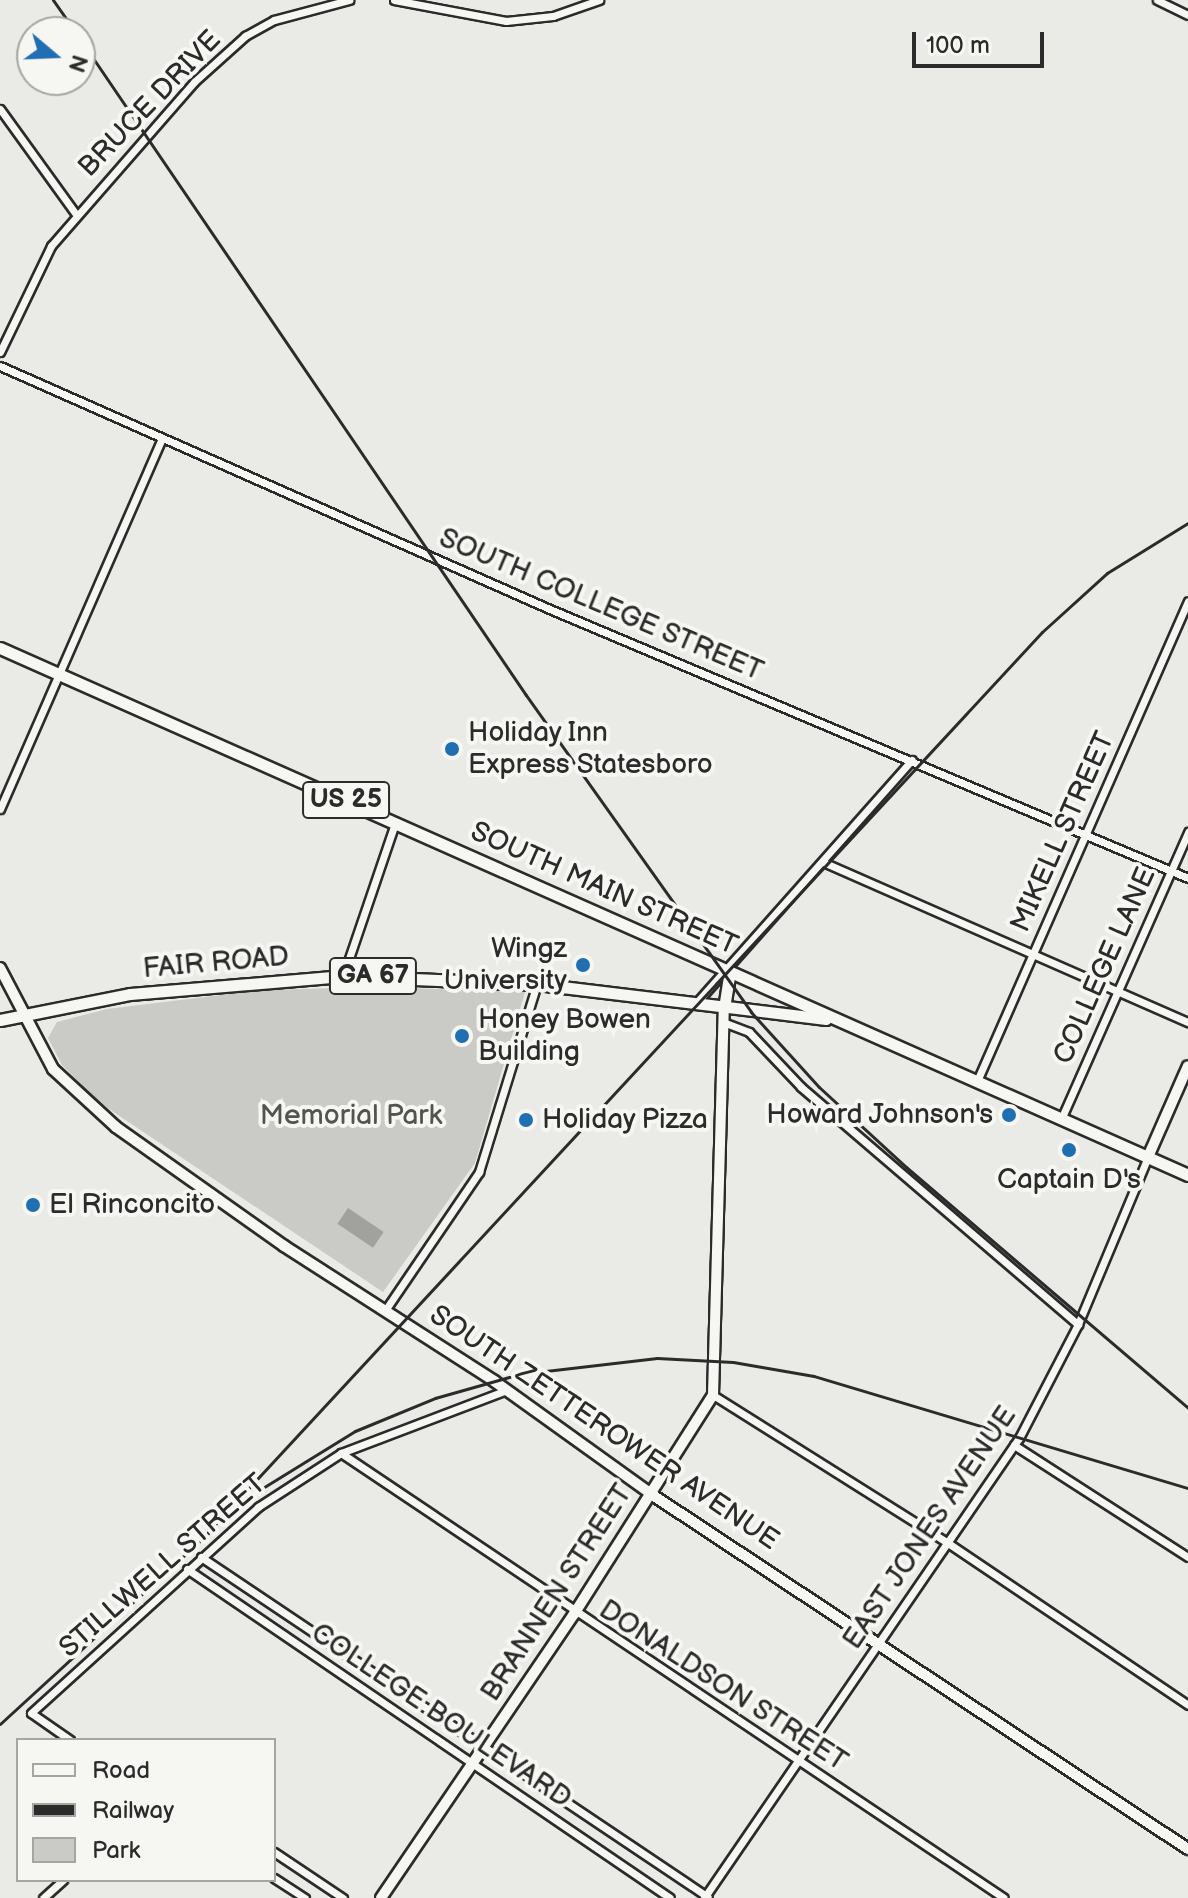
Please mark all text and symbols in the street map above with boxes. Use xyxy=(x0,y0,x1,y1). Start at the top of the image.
north arrow xyxy=(16,16,96,96)
scale bar xyxy=(916,16,1048,66)
street label: BRUCE DRIVE xyxy=(72,24,228,184)
text: 100 m xyxy=(926,31,990,60)
text: N xyxy=(62,51,93,76)
street label: SOUTH COLLEGE STREET xyxy=(434,521,768,689)
place label: Holiday Inn Express Statesboro xyxy=(468,716,713,782)
street label: MIKELL STREET xyxy=(1004,726,1122,938)
marker: Holiday Inn Express Statesboro xyxy=(443,740,461,758)
road number: US 25 xyxy=(302,778,390,822)
street label: SOUTH MAIN STREET xyxy=(465,815,743,963)
street label: COLLEGE LANE xyxy=(1047,863,1163,1069)
place label: Wingz University xyxy=(444,932,567,998)
street label: FAIR ROAD xyxy=(142,940,290,986)
road number: GA 67 xyxy=(327,954,419,998)
marker: Wingz University xyxy=(574,956,592,974)
place label: Honey Bowen Building xyxy=(478,1003,653,1069)
marker: Honey Bowen Building xyxy=(453,1027,471,1045)
place label: Howard Johnson's xyxy=(765,1098,993,1132)
park label: Memorial Park xyxy=(260,1099,442,1133)
place label: Holiday Pizza xyxy=(542,1103,710,1137)
marker: Howard Johnson's xyxy=(1000,1106,1018,1124)
marker: Holiday Pizza xyxy=(517,1111,535,1129)
marker: Captain D's xyxy=(1060,1141,1078,1159)
place label: Captain D's xyxy=(997,1163,1141,1197)
place label: El Rinconcito xyxy=(49,1188,215,1222)
marker: El Rinconcito xyxy=(24,1196,42,1214)
street label: SOUTH ZETTEROWER AVENUE xyxy=(423,1298,785,1558)
street label: EAST JONES AVENUE xyxy=(836,1400,1024,1656)
street label: STILLWELL STREET xyxy=(53,1467,273,1665)
street label: BRANNEN STREET xyxy=(474,1478,640,1708)
street label: DONALDSON STREET xyxy=(592,1593,854,1779)
street label: COLLEGE BOULEVARD xyxy=(305,1616,577,1816)
legend xyxy=(16,1738,276,1882)
text: Road xyxy=(92,1756,150,1785)
text: Railway xyxy=(92,1796,174,1825)
text: Park xyxy=(92,1836,140,1865)

